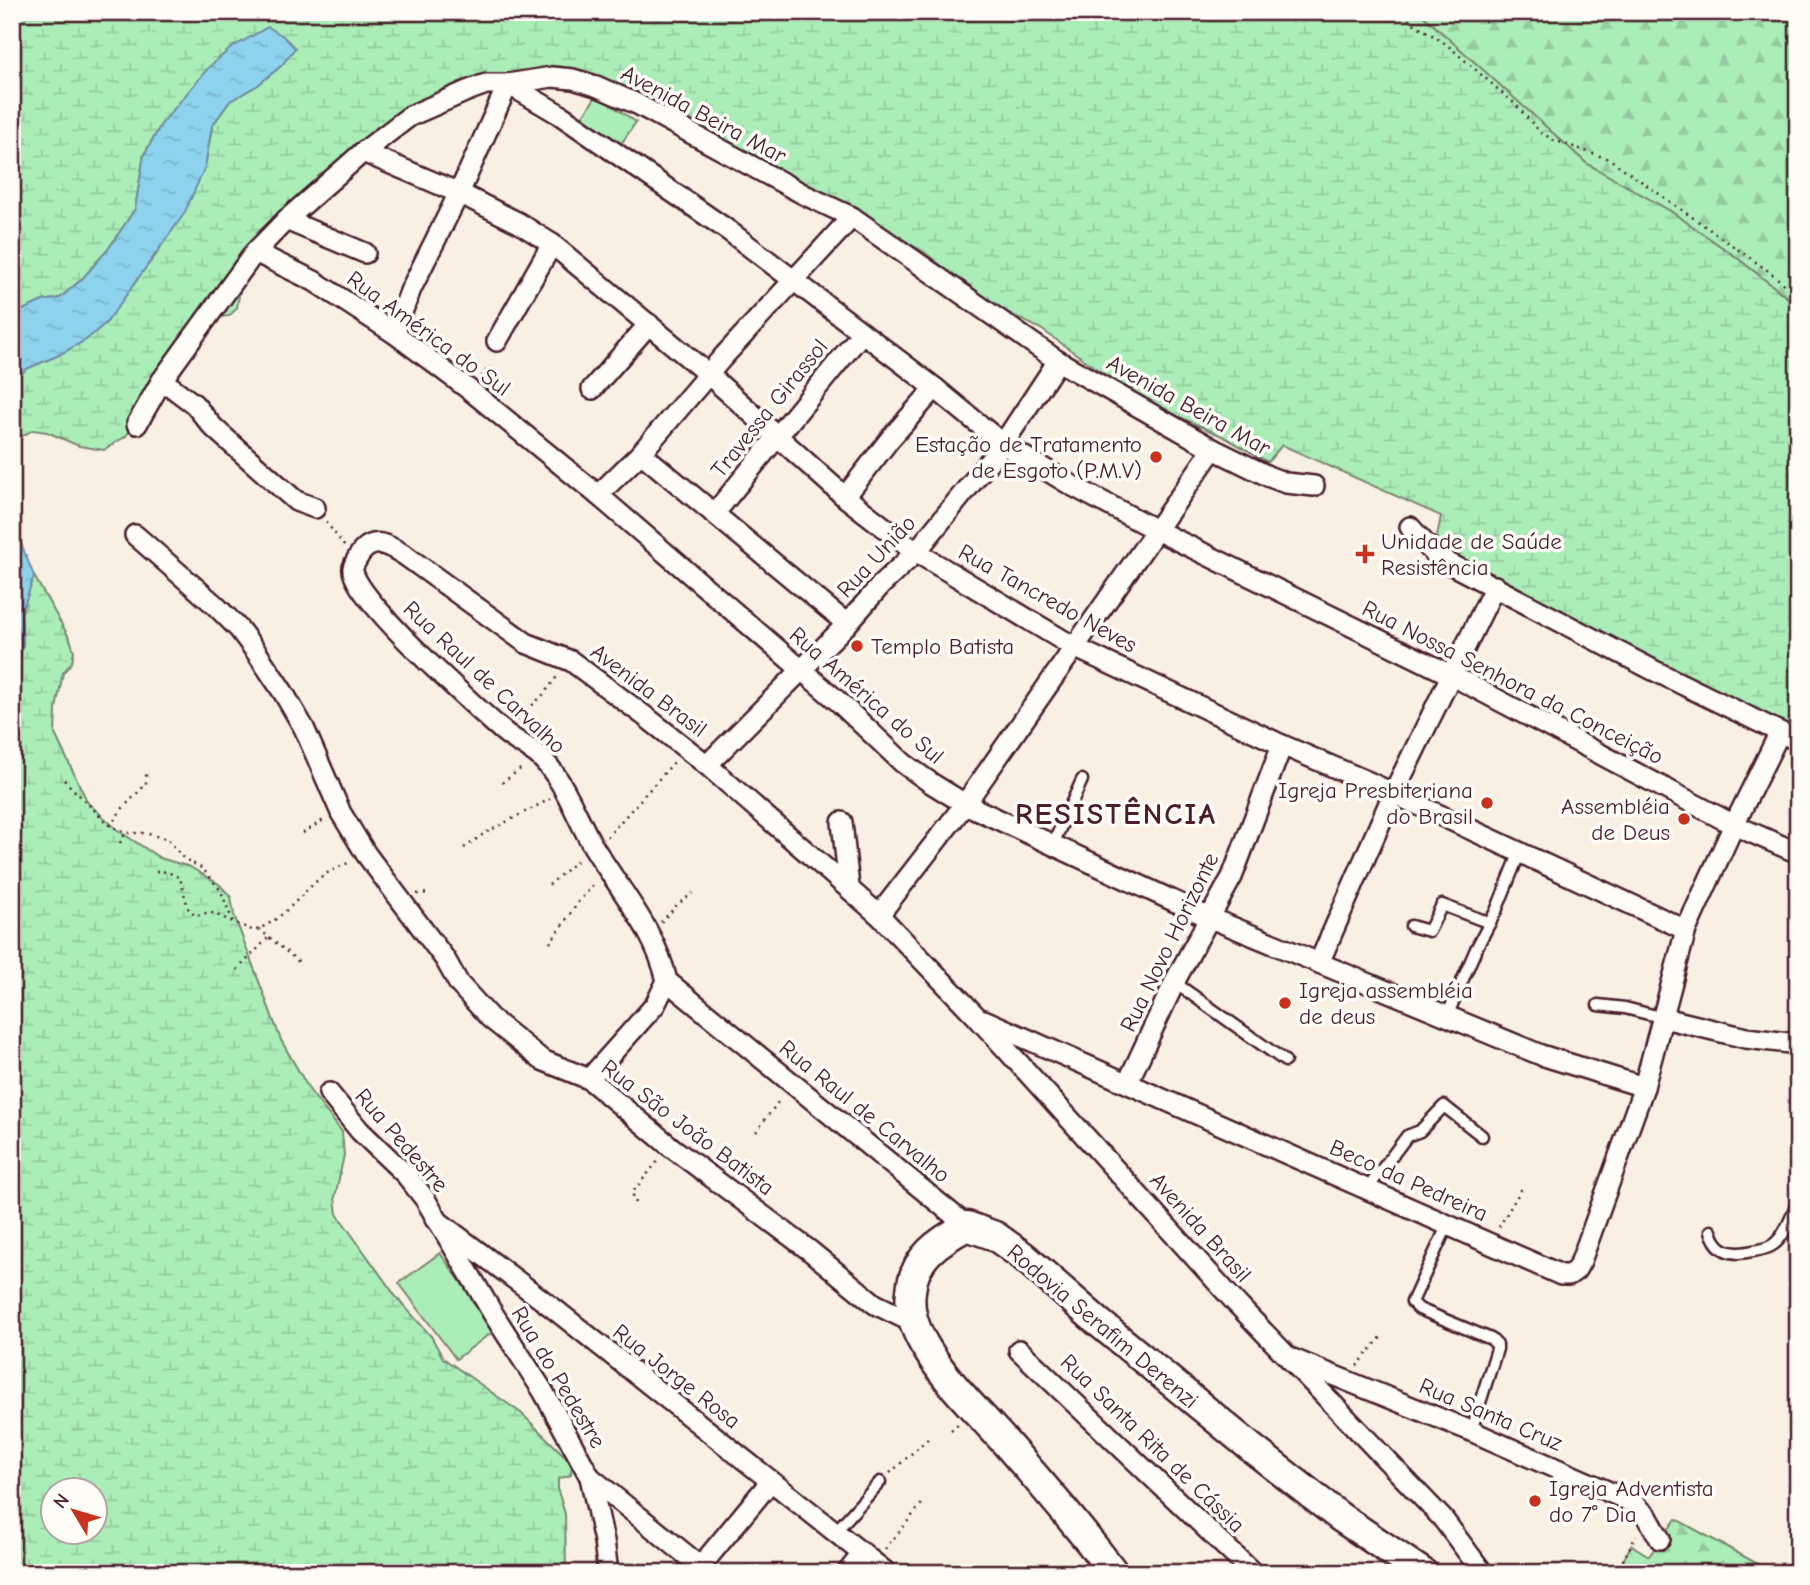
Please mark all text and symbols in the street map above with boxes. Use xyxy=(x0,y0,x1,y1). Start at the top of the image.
street label: Avenida Beira Mar xyxy=(617,60,792,170)
street label: Rua América do Sul xyxy=(342,265,516,402)
street label: Travessa Girassol xyxy=(705,334,833,483)
street label: Avenida Beira Mar xyxy=(1102,349,1276,462)
place label: Estação de Tratamento de Esgoto (P.M.V) xyxy=(915,431,1142,484)
marker: Estação de Tratamento de Esgoto (P.M.V) xyxy=(1148,449,1164,465)
street label: Rua União xyxy=(831,510,921,603)
place label: Unidade de Saúde Resistência xyxy=(1381,528,1562,581)
street label: Rua Tancredo Neves xyxy=(954,538,1142,659)
marker: Unidade de Saúde Resistência xyxy=(1355,544,1375,564)
street label: Rua Raul de Carvalho xyxy=(398,595,571,759)
street label: Rua Nossa Senhora da Conceição xyxy=(1358,595,1668,770)
street label: Rua América do Sul xyxy=(784,621,949,770)
place label: Templo Batista xyxy=(871,633,1014,660)
street label: Avenida Brasil xyxy=(585,638,712,743)
marker: Templo Batista xyxy=(849,638,865,654)
place label: Igreja Presbiteriana do Brasil xyxy=(1278,777,1473,830)
place label: Assembléia de Deus xyxy=(1561,793,1670,846)
marker: Igreja Presbiteriana do Brasil xyxy=(1479,795,1495,811)
district label: RESISTÊNCIA xyxy=(1015,796,1217,832)
marker: Assembléia de Deus xyxy=(1676,811,1692,827)
street label: Rua Novo Horizonte xyxy=(1114,848,1225,1036)
place label: Igreja assembléia de deus xyxy=(1299,977,1473,1030)
marker: Igreja assembléia de deus xyxy=(1277,995,1293,1011)
street label: Rua Raul de Carvalho xyxy=(774,1034,956,1189)
street label: Rua São João Batista xyxy=(596,1054,779,1201)
street label: Rua Pedestre xyxy=(349,1083,454,1198)
street label: Beco da Pedreira xyxy=(1326,1134,1492,1227)
street label: Avenida Brasil xyxy=(1144,1167,1257,1288)
street label: Rodovia Serafim Derenzi xyxy=(1002,1238,1204,1414)
street label: Rua do Pedestre xyxy=(506,1301,611,1453)
street label: Rua Jorge Rosa xyxy=(608,1318,746,1435)
street label: Rua Santa Rita de Cássia xyxy=(1055,1348,1250,1538)
street label: Rua Santa Cruz xyxy=(1415,1372,1566,1457)
place label: Igreja Adventista do 7˚ Dia xyxy=(1549,1475,1714,1528)
north arrow xyxy=(38,1476,108,1546)
text: N xyxy=(49,1489,74,1513)
marker: Igreja Adventista do 7˚ Dia xyxy=(1527,1493,1543,1509)

